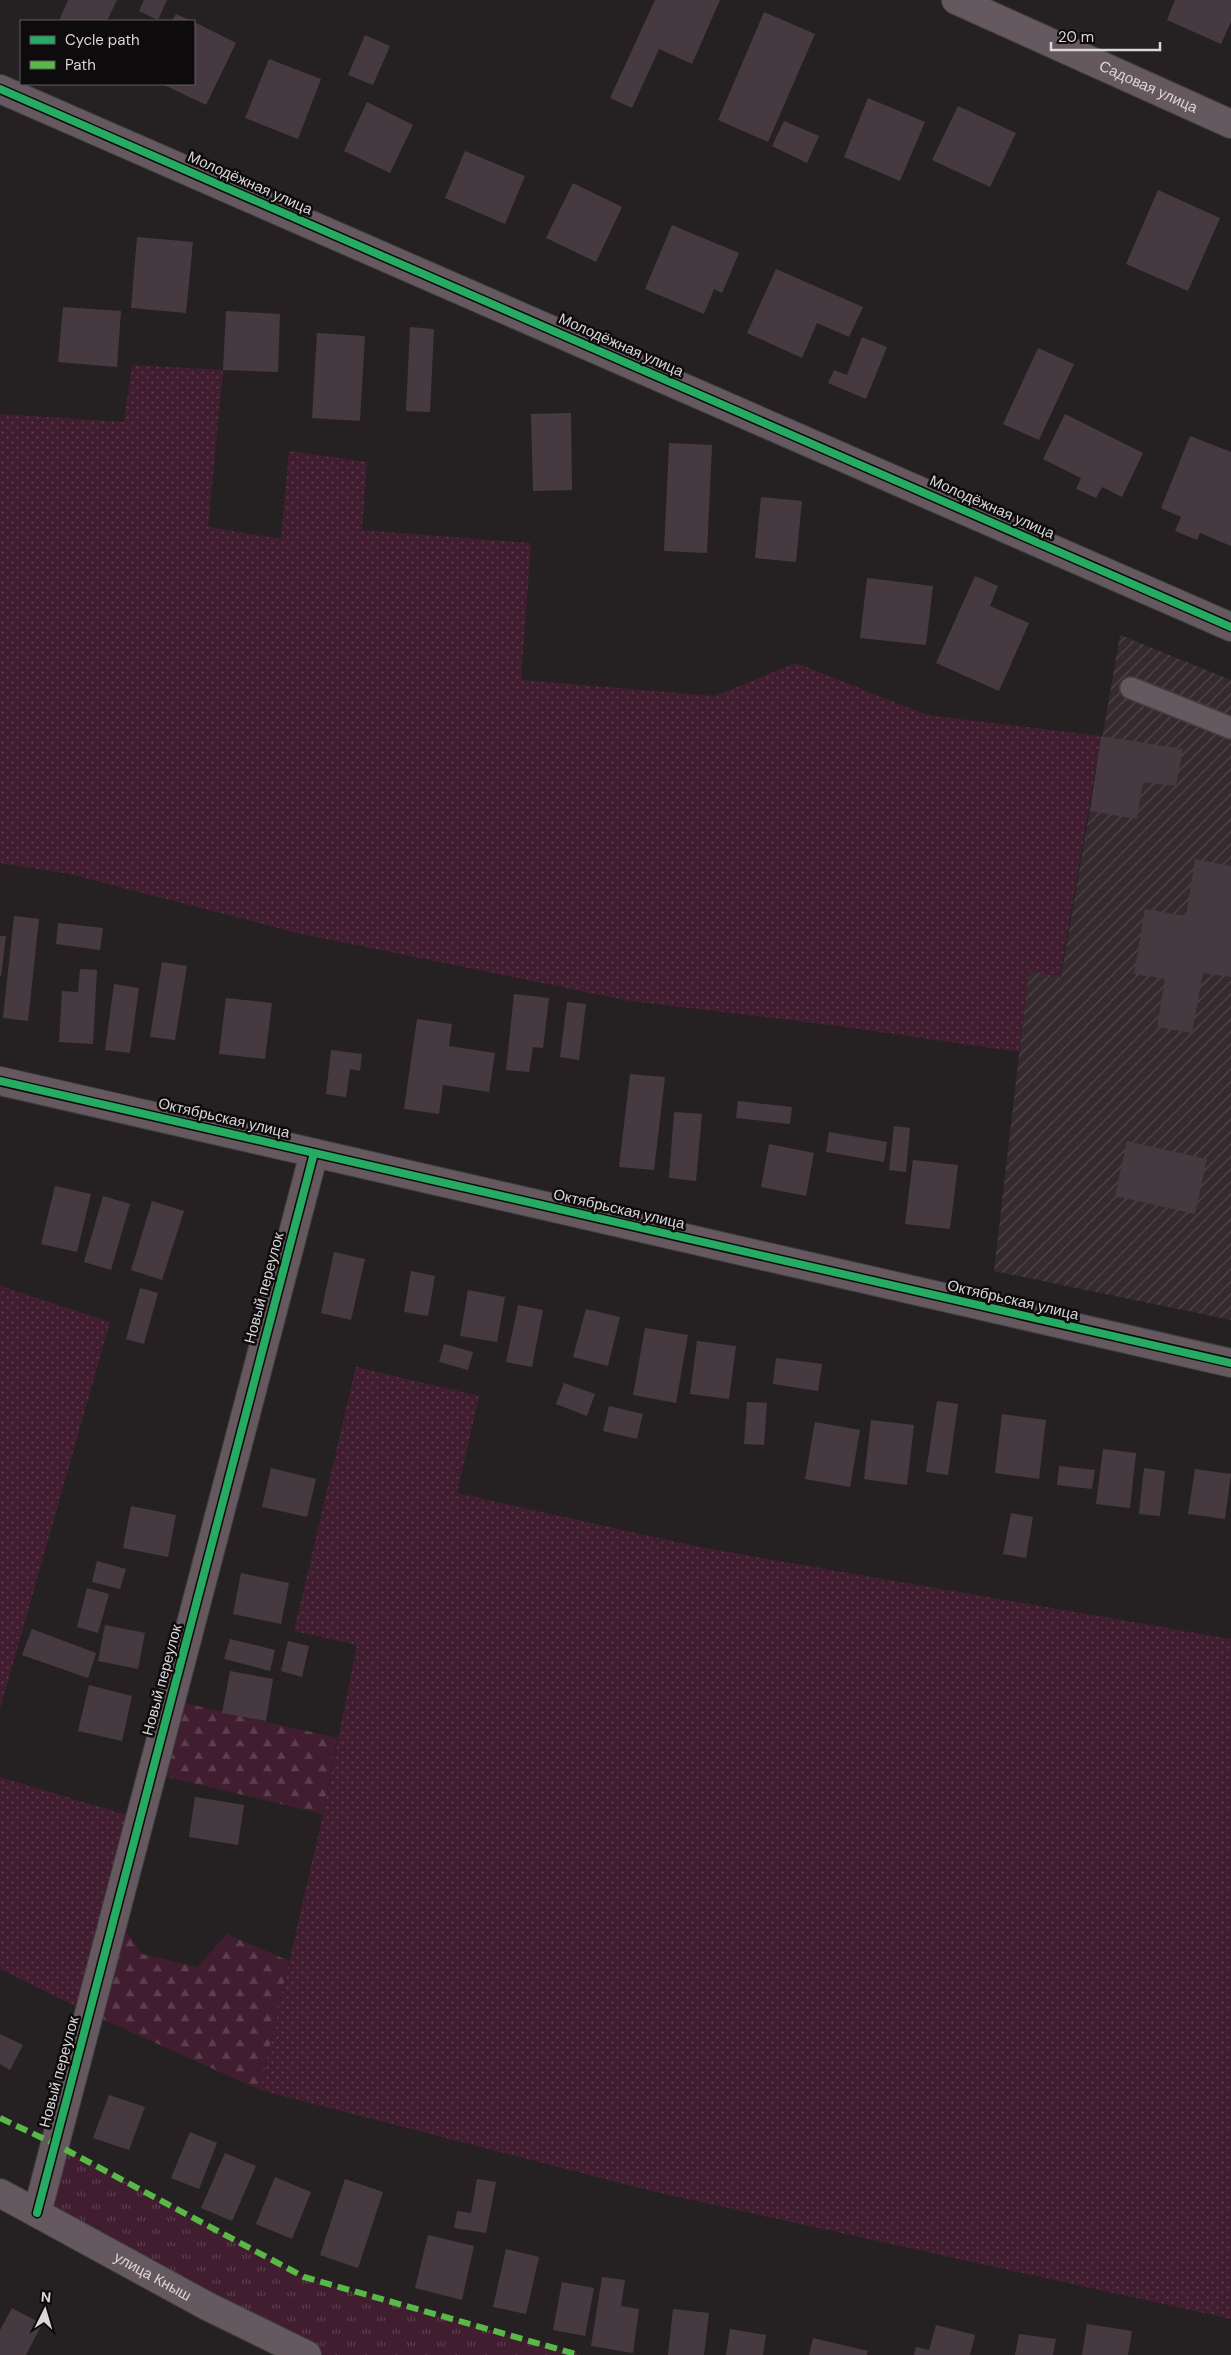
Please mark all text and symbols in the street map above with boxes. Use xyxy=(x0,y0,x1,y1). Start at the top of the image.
legend xyxy=(20,20,195,85)
scale bar xyxy=(1051,20,1160,52)
text: 20 m xyxy=(1058,27,1094,47)
text: Cycle path xyxy=(65,30,140,50)
text: Path xyxy=(65,55,96,75)
street label: Садовая улица xyxy=(1096,56,1201,118)
street label: Молодёжная улица xyxy=(184,146,316,220)
street label: Молодёжная улица xyxy=(555,308,687,382)
street label: Молодёжная улица xyxy=(926,470,1058,544)
street label: Октябрьская улица xyxy=(156,1093,292,1143)
street label: Октябрьская улица xyxy=(551,1184,687,1234)
street label: Новый переулок xyxy=(240,1230,289,1346)
street label: Октябрьская улица xyxy=(945,1275,1081,1325)
street label: Новый переулок xyxy=(138,1622,187,1738)
street label: Новый переулок xyxy=(35,2014,84,2130)
street label: улица Кныш xyxy=(111,2247,195,2306)
north arrow xyxy=(20,2285,70,2335)
text: N xyxy=(40,2288,52,2306)

